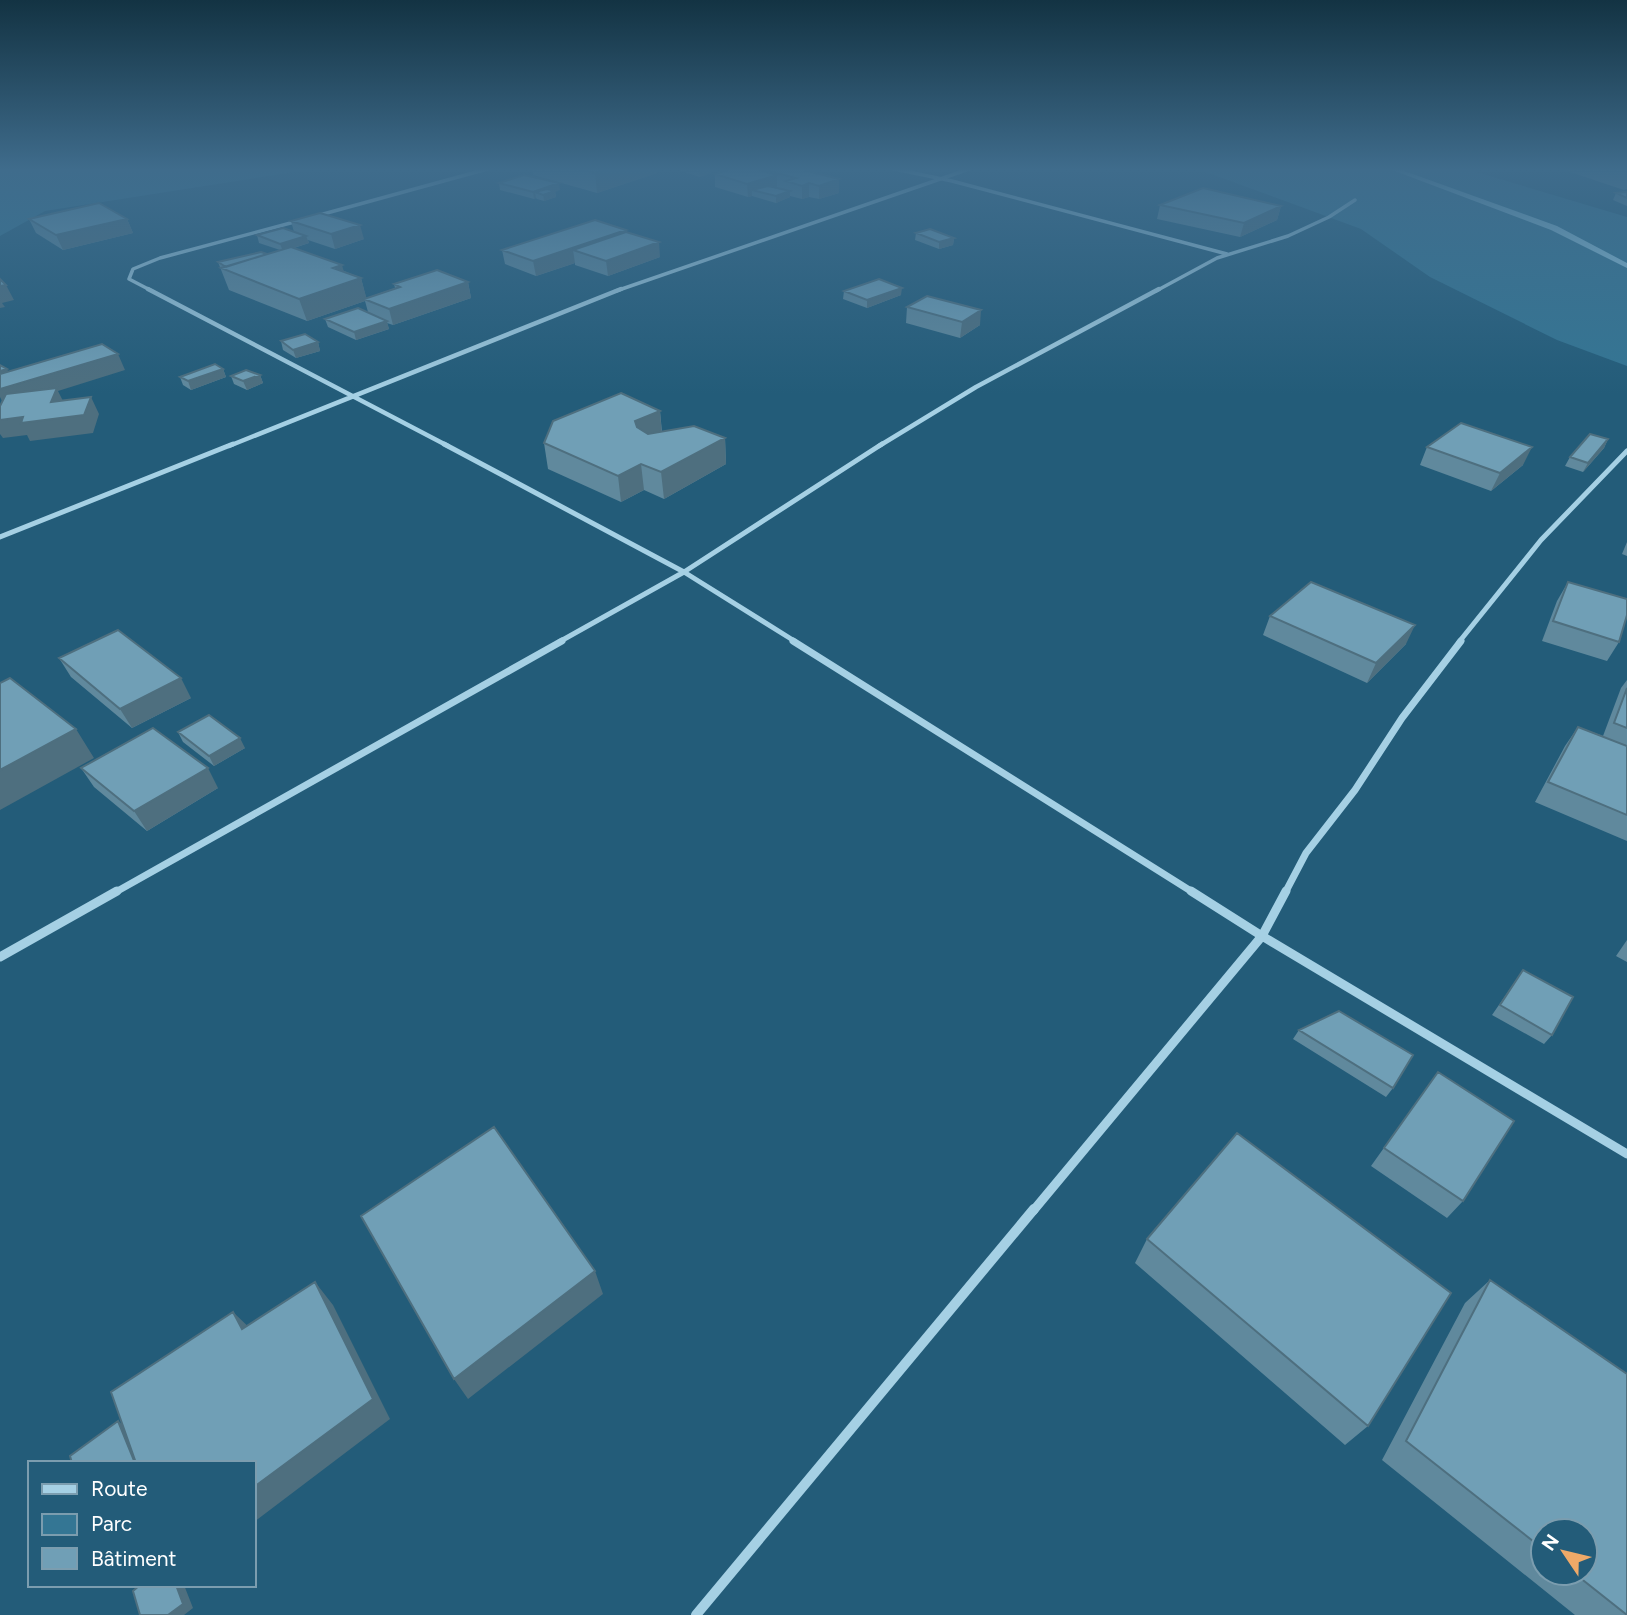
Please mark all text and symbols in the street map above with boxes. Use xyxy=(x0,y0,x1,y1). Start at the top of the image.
legend xyxy=(28,1461,256,1587)
text: Route xyxy=(91,1476,147,1501)
text: Parc xyxy=(91,1511,132,1536)
north arrow xyxy=(1529,1517,1599,1587)
text: N xyxy=(1537,1530,1564,1555)
text: Bâtiment xyxy=(91,1546,176,1571)

